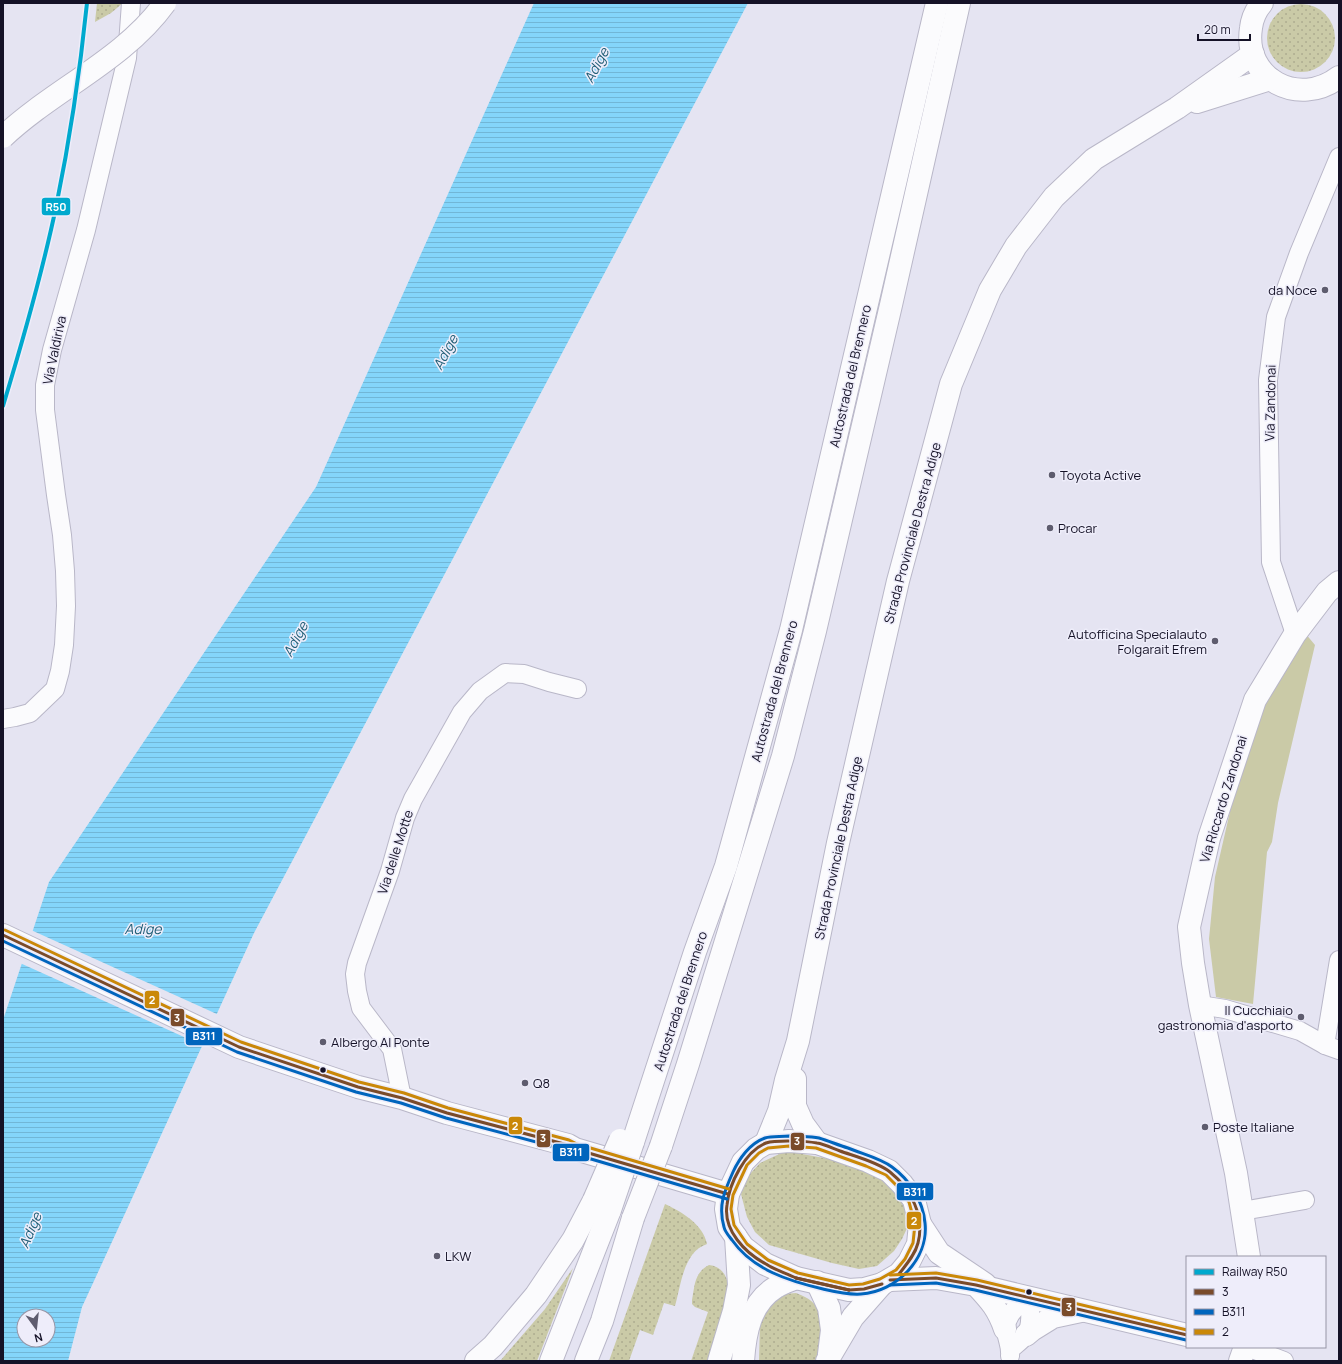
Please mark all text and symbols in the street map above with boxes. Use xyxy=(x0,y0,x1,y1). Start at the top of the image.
scale bar xyxy=(1198,16,1250,42)
text: 20 m xyxy=(1204,21,1231,38)
water label: Adige xyxy=(579,44,613,86)
line badge: R50 xyxy=(41,197,71,216)
text: R50 xyxy=(46,199,66,214)
place label: da Noce xyxy=(1268,281,1317,299)
marker: da Noce xyxy=(1320,285,1330,295)
street label: Autostrada del Brennero xyxy=(825,303,875,449)
street label: Via Valdiriva xyxy=(38,314,70,386)
water label: Adige xyxy=(428,331,462,373)
street label: Via Zandonai xyxy=(1260,364,1280,442)
street label: Strada Provinciale Destra Adige xyxy=(879,440,945,626)
place label: Toyota Active xyxy=(1060,466,1141,484)
marker: Toyota Active xyxy=(1047,470,1057,480)
place label: Procar xyxy=(1058,519,1097,537)
marker: Procar xyxy=(1045,523,1055,533)
water label: Adige xyxy=(278,618,312,660)
street label: Autostrada del Brennero xyxy=(746,618,802,764)
place label: Autofficina Specialauto Folgarait Efrem xyxy=(1068,625,1207,658)
marker: Autofficina Specialauto Folgarait Efrem xyxy=(1210,636,1220,646)
street label: Via Riccardo Zandonai xyxy=(1195,733,1251,865)
street label: Strada Provinciale Destra Adige xyxy=(810,754,866,941)
street label: Via delle Motte xyxy=(373,807,417,897)
water label: Adige xyxy=(125,919,162,938)
street label: Autostrada del Brennero xyxy=(649,929,711,1073)
line badge: 2 xyxy=(144,990,160,1009)
text: 2 xyxy=(149,992,155,1007)
place label: Il Cucchiaio gastronomia d'asporto xyxy=(1158,1001,1293,1034)
line badge: 3 xyxy=(170,1008,185,1027)
text: 3 xyxy=(174,1010,180,1025)
marker: Il Cucchiaio gastronomia d'asporto xyxy=(1296,1012,1306,1022)
line badge: B311 xyxy=(185,1027,223,1046)
text: B311 xyxy=(193,1028,215,1043)
place label: Albergo Al Ponte xyxy=(331,1033,430,1051)
marker: Albergo Al Ponte xyxy=(318,1037,328,1047)
unlabelled marker xyxy=(318,1065,328,1075)
place label: Q8 xyxy=(533,1074,550,1092)
marker: Q8 xyxy=(520,1078,530,1088)
line badge: 2 xyxy=(508,1116,523,1135)
text: 2 xyxy=(512,1118,518,1133)
place label: Poste Italiane xyxy=(1213,1118,1295,1136)
marker: Poste Italiane xyxy=(1200,1122,1210,1132)
line badge: 3 xyxy=(536,1129,551,1148)
text: 3 xyxy=(540,1130,546,1145)
line badge: 3 xyxy=(790,1132,805,1151)
text: 3 xyxy=(794,1133,800,1148)
line badge: B311 xyxy=(552,1143,590,1162)
text: B311 xyxy=(560,1144,582,1159)
line badge: B311 xyxy=(896,1182,934,1201)
text: B311 xyxy=(904,1184,926,1199)
water label: Adige xyxy=(14,1209,46,1251)
line badge: 2 xyxy=(906,1211,922,1230)
text: 2 xyxy=(911,1213,917,1228)
place label: LKW xyxy=(445,1247,472,1265)
marker: LKW xyxy=(432,1251,442,1261)
legend xyxy=(1186,1256,1326,1348)
text: Railway R50 xyxy=(1222,1263,1288,1280)
text: 3 xyxy=(1222,1283,1229,1300)
unlabelled marker xyxy=(1024,1287,1034,1297)
line badge: 3 xyxy=(1061,1297,1076,1317)
text: 3 xyxy=(1066,1299,1072,1314)
text: B311 xyxy=(1222,1303,1245,1320)
north arrow xyxy=(16,1308,56,1348)
text: 2 xyxy=(1222,1323,1229,1340)
text: N xyxy=(33,1330,44,1346)

